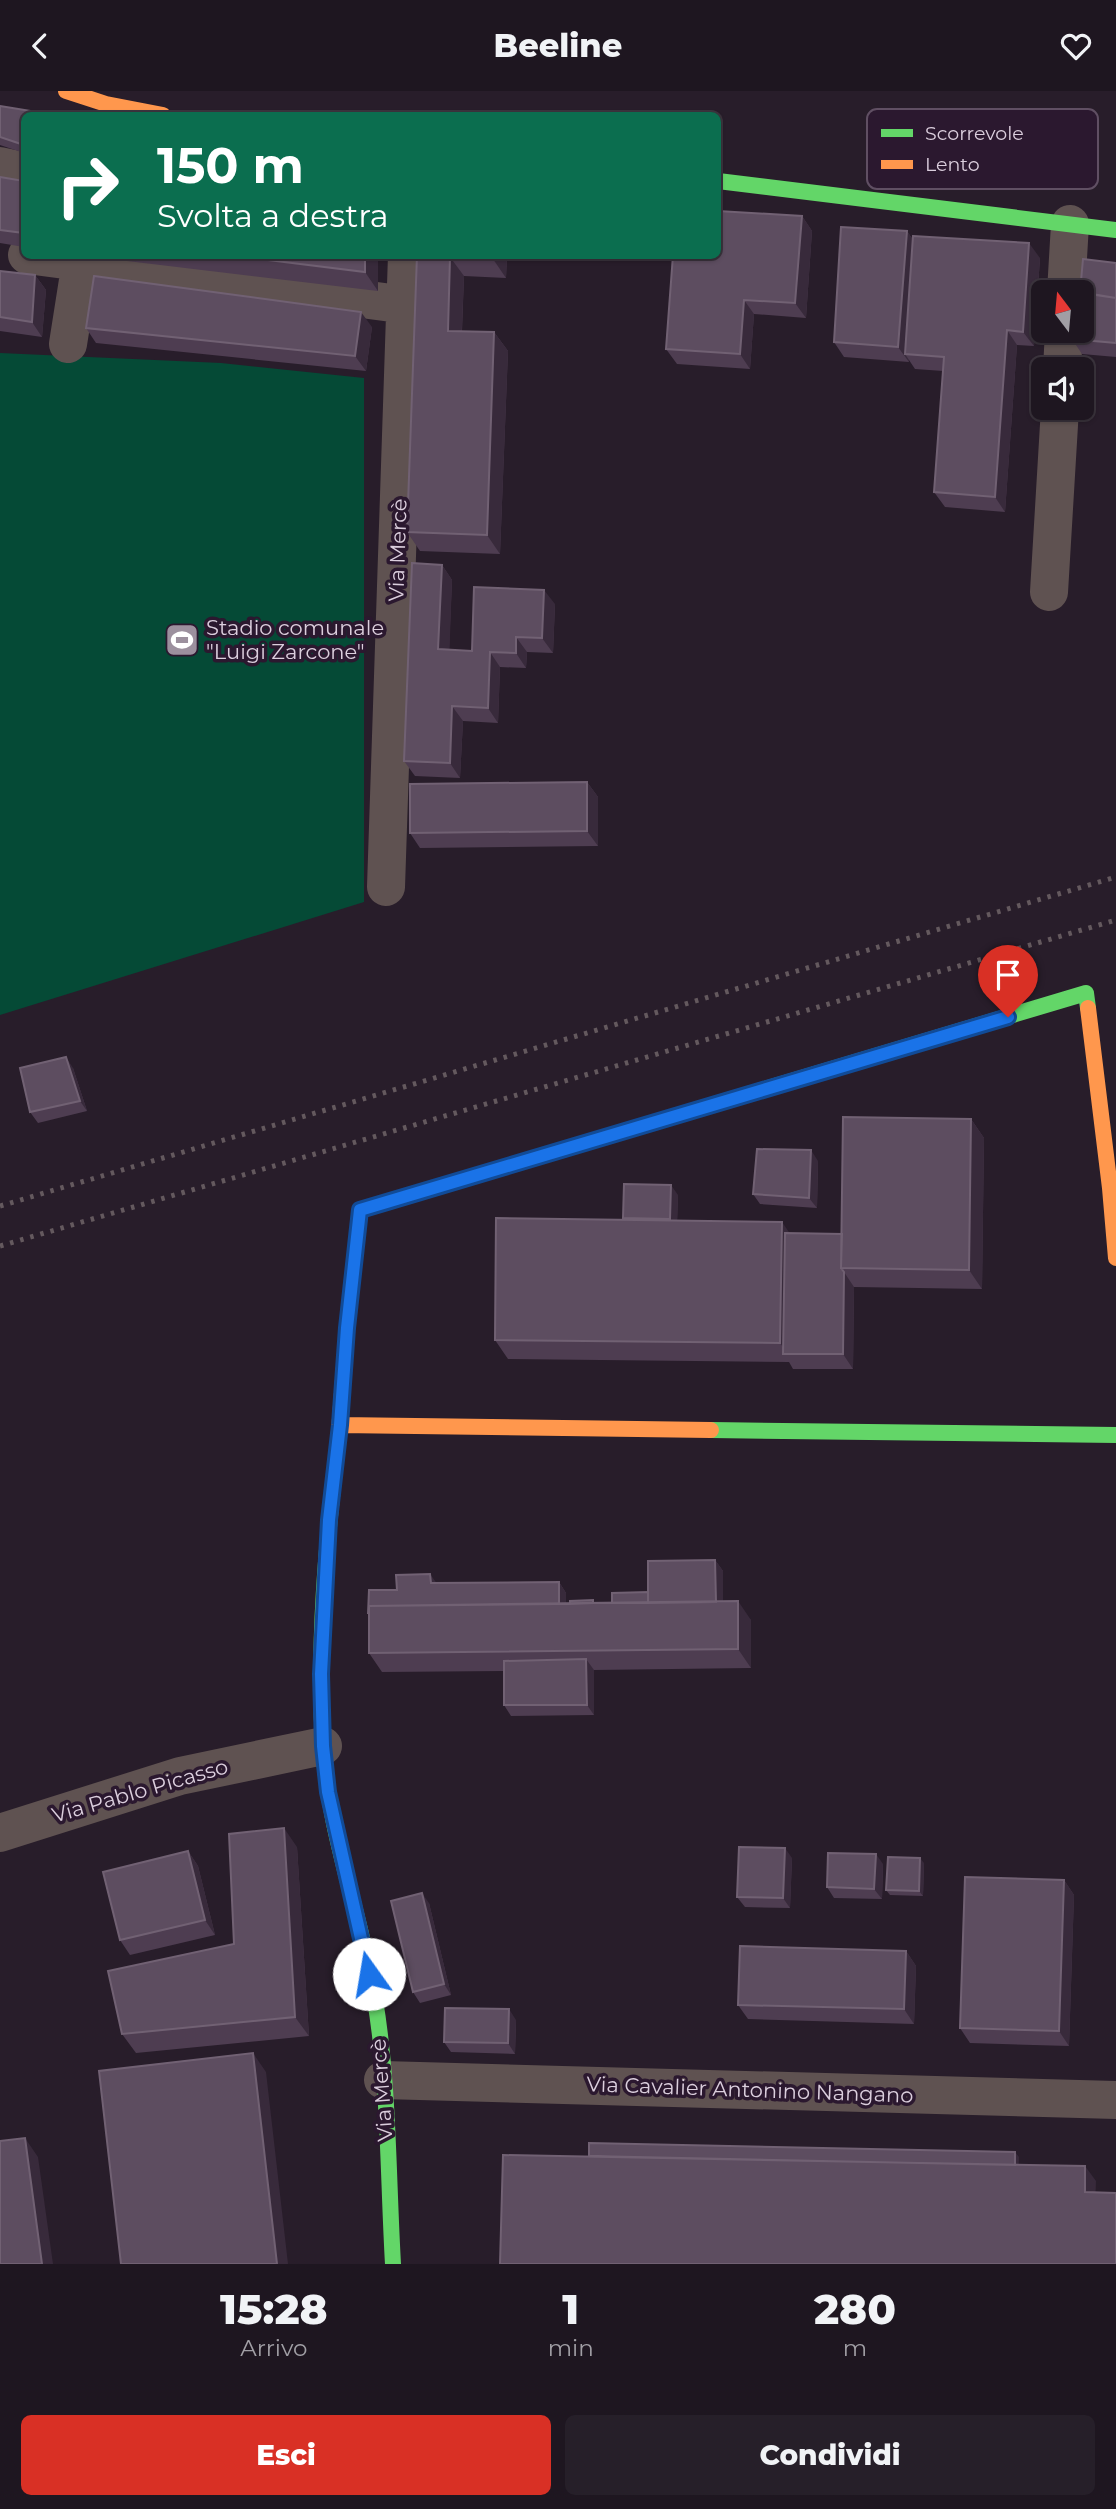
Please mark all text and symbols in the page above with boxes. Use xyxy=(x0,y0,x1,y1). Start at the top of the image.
text: Beeline xyxy=(494,26,622,65)
icon: back xyxy=(21,27,59,65)
icon: heart xyxy=(1057,27,1095,65)
legend xyxy=(867,109,1098,189)
text: Scorrevole xyxy=(925,122,1024,145)
text: 150 m xyxy=(157,136,304,195)
icon: right xyxy=(42,140,133,231)
text: Lento xyxy=(925,153,980,176)
text: Svolta a destra xyxy=(157,196,389,235)
north arrow xyxy=(1031,280,1094,343)
map controls xyxy=(1031,280,1094,420)
button: sound xyxy=(1031,357,1094,420)
street label: Via Mercè xyxy=(383,498,412,602)
place label: Stadio comunale "Luigi Zarcone" xyxy=(206,615,384,664)
sports icon: Stadio comunale "Luigi Zarcone" xyxy=(163,621,201,659)
pin xyxy=(978,945,1038,1017)
icon: arrive xyxy=(989,956,1027,994)
street label: Via Pablo Picasso xyxy=(49,1753,231,1828)
position arrow xyxy=(332,1937,406,2011)
street label: Via Mercè xyxy=(365,2038,398,2142)
street label: Via Cavalier Antonino Nangano xyxy=(586,2071,914,2108)
text: 15:28 xyxy=(220,2283,328,2335)
text: 1 xyxy=(562,2283,579,2335)
text: 280 xyxy=(814,2283,896,2335)
text: Arrivo xyxy=(240,2334,308,2362)
text: min xyxy=(548,2334,594,2362)
text: m xyxy=(843,2334,867,2362)
button: Esci xyxy=(21,2415,551,2495)
button: Condividi xyxy=(565,2415,1095,2495)

